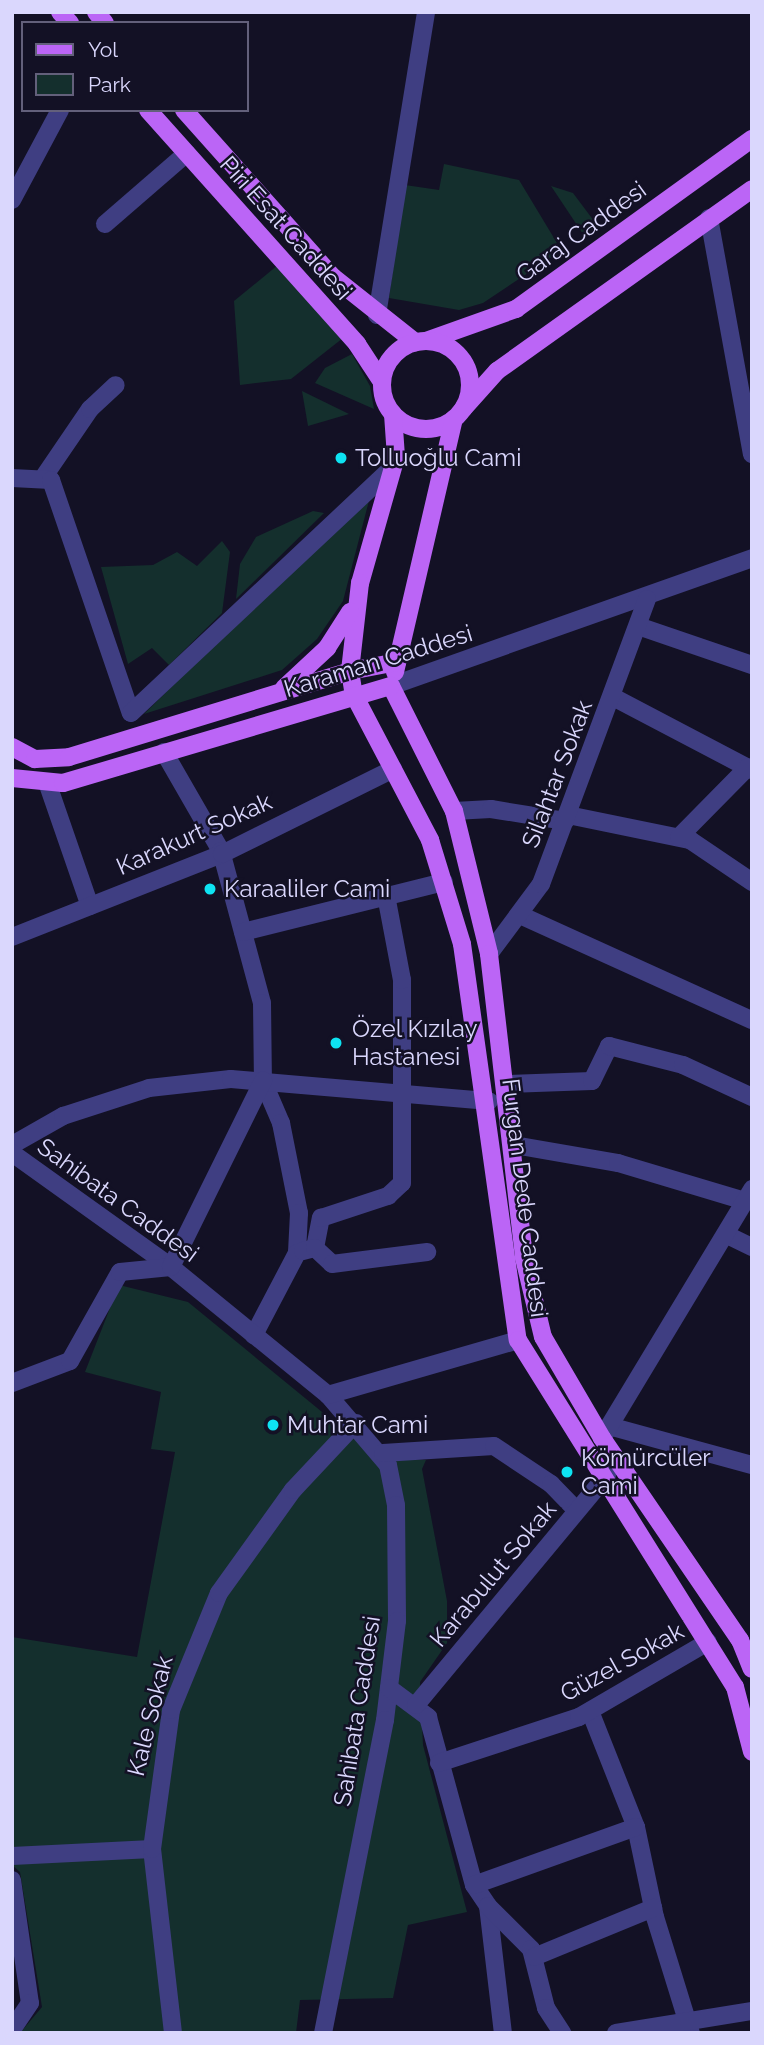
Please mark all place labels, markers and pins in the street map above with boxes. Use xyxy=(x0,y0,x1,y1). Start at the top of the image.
place label: Tolluoğlu Cami xyxy=(355,444,521,472)
marker: Tolluoğlu Cami xyxy=(333,450,349,466)
place label: Karaaliler Cami xyxy=(224,875,391,903)
marker: Karaaliler Cami xyxy=(202,881,218,897)
place label: Özel Kızılay Hastanesi xyxy=(352,1015,478,1071)
marker: Özel Kızılay Hastanesi xyxy=(326,1033,346,1053)
place label: Muhtar Cami xyxy=(287,1411,429,1439)
marker: Muhtar Cami xyxy=(265,1417,281,1433)
place label: Kömürcüler Cami xyxy=(581,1444,711,1500)
marker: Kömürcüler Cami xyxy=(559,1464,575,1480)

